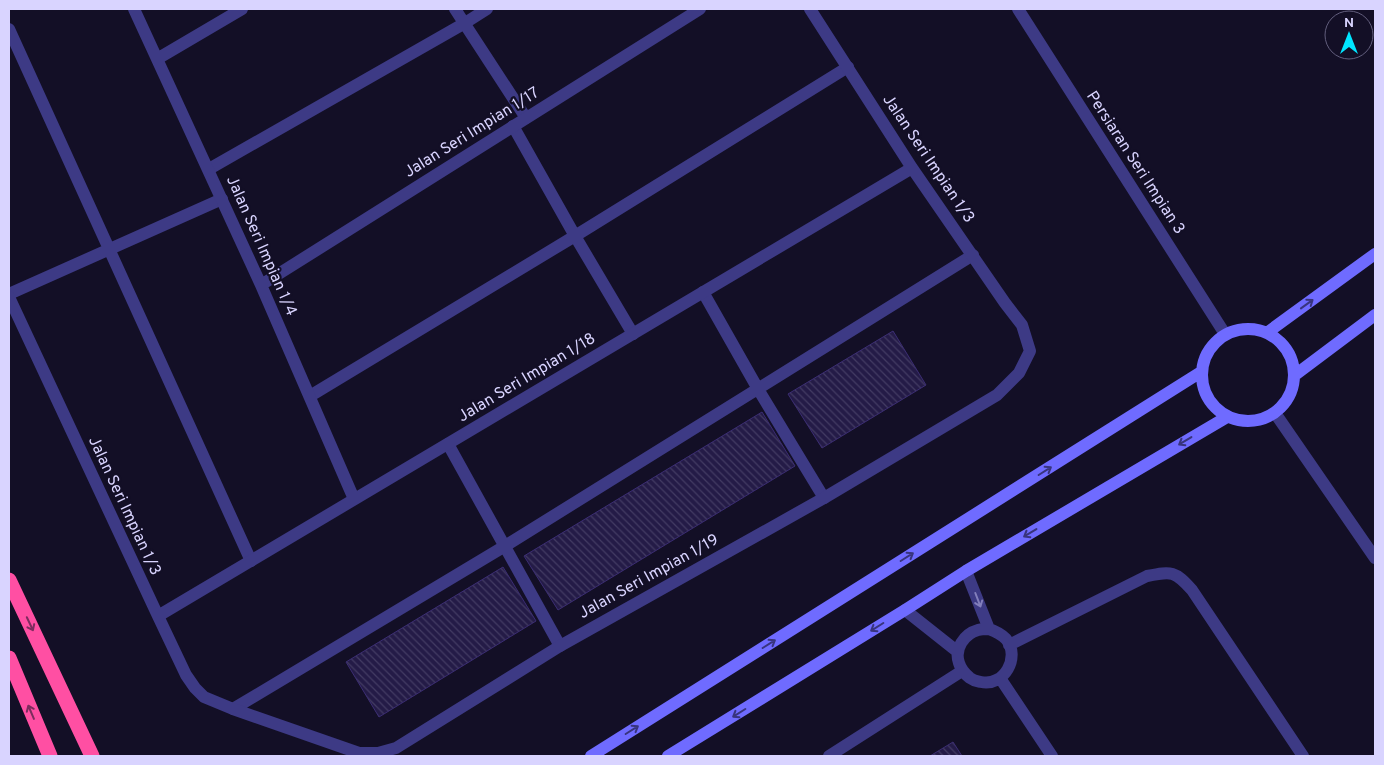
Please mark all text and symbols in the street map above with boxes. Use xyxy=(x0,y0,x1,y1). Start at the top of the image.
north arrow xyxy=(1324,10,1374,60)
text: N xyxy=(1344,15,1354,32)
street label: Jalan Seri Impian 1/17 xyxy=(401,83,543,183)
street label: Persiaran Seri Impian 3 xyxy=(1081,88,1189,238)
street label: Jalan Seri Impian 1/3 xyxy=(877,91,979,227)
street label: Jalan Seri Impian 1/4 xyxy=(221,173,301,319)
one-way arrow xyxy=(1300,298,1313,309)
street label: Jalan Seri Impian 1/18 xyxy=(455,329,599,427)
street label: Jalan Seri Impian 1/3 xyxy=(83,433,165,579)
one-way arrow xyxy=(1179,437,1193,447)
one-way arrow xyxy=(1037,465,1051,475)
one-way arrow xyxy=(1024,528,1038,538)
street label: Jalan Seri Impian 1/19 xyxy=(576,530,722,624)
one-way arrow xyxy=(900,552,914,562)
one-way arrow xyxy=(974,592,983,607)
one-way arrow xyxy=(25,616,35,631)
one-way arrow xyxy=(871,623,885,633)
one-way arrow xyxy=(762,638,776,648)
one-way arrow xyxy=(25,705,35,720)
one-way arrow xyxy=(732,708,746,718)
one-way arrow xyxy=(625,725,639,736)

